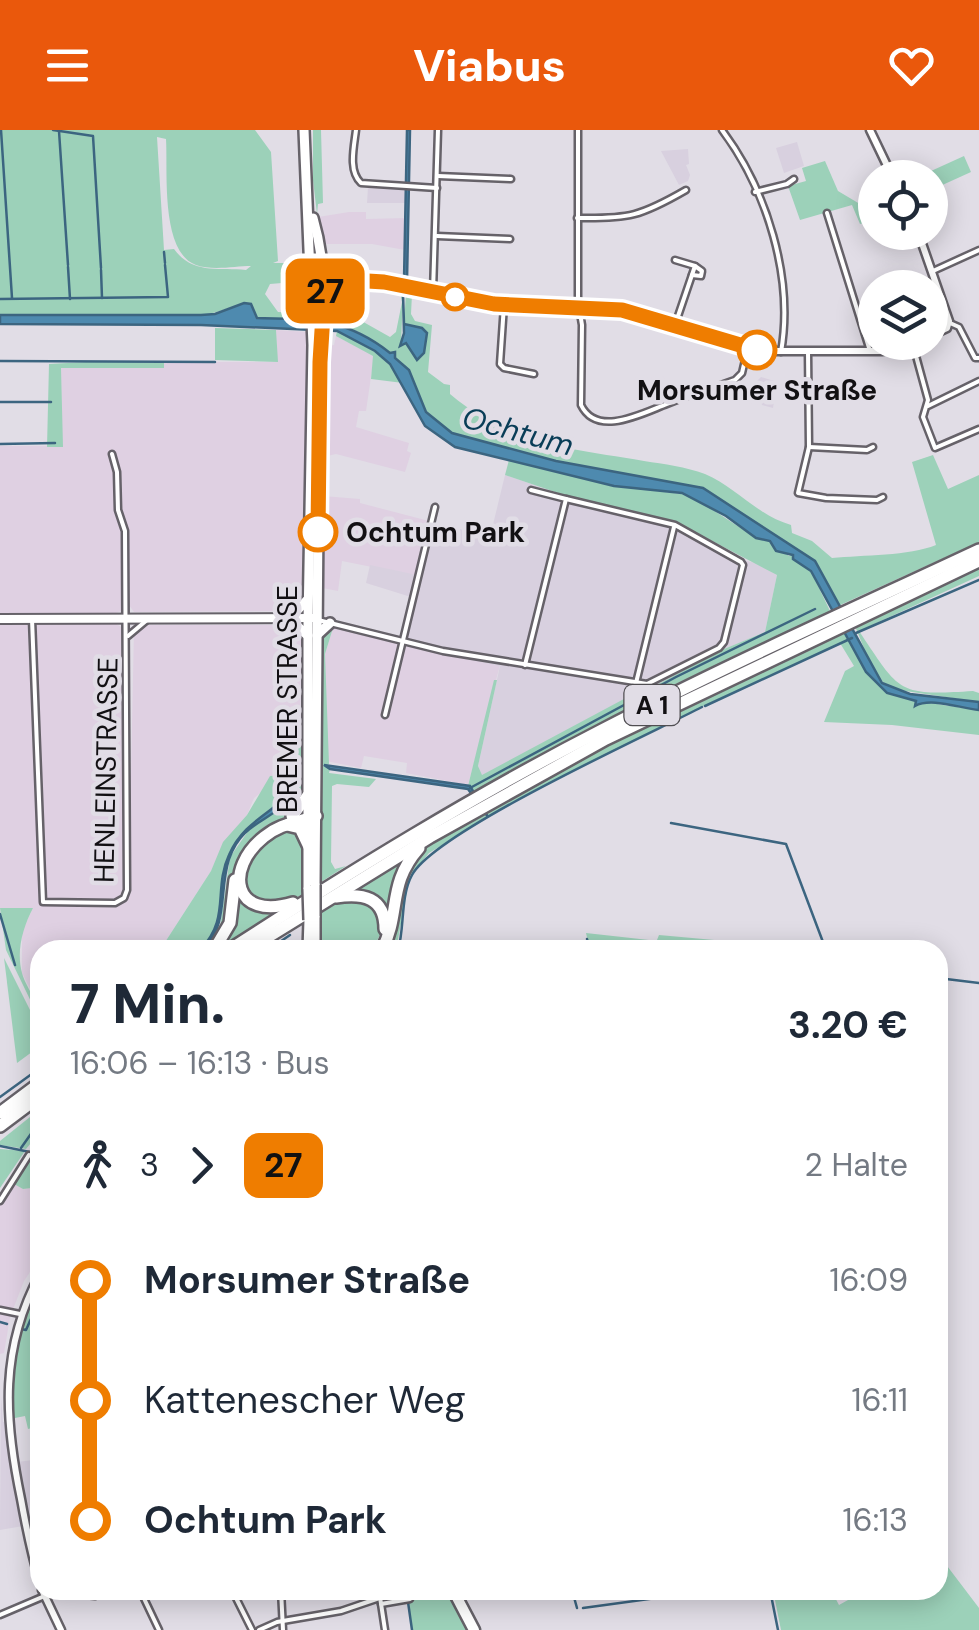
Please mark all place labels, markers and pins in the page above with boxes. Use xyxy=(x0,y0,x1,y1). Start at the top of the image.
unlabelled marker xyxy=(442,284,468,310)
marker: Morsumer Straße xyxy=(738,331,776,369)
place label: Morsumer Straße xyxy=(637,372,877,409)
marker: Ochtum Park xyxy=(299,513,337,551)
place label: Ochtum Park xyxy=(346,514,525,551)

